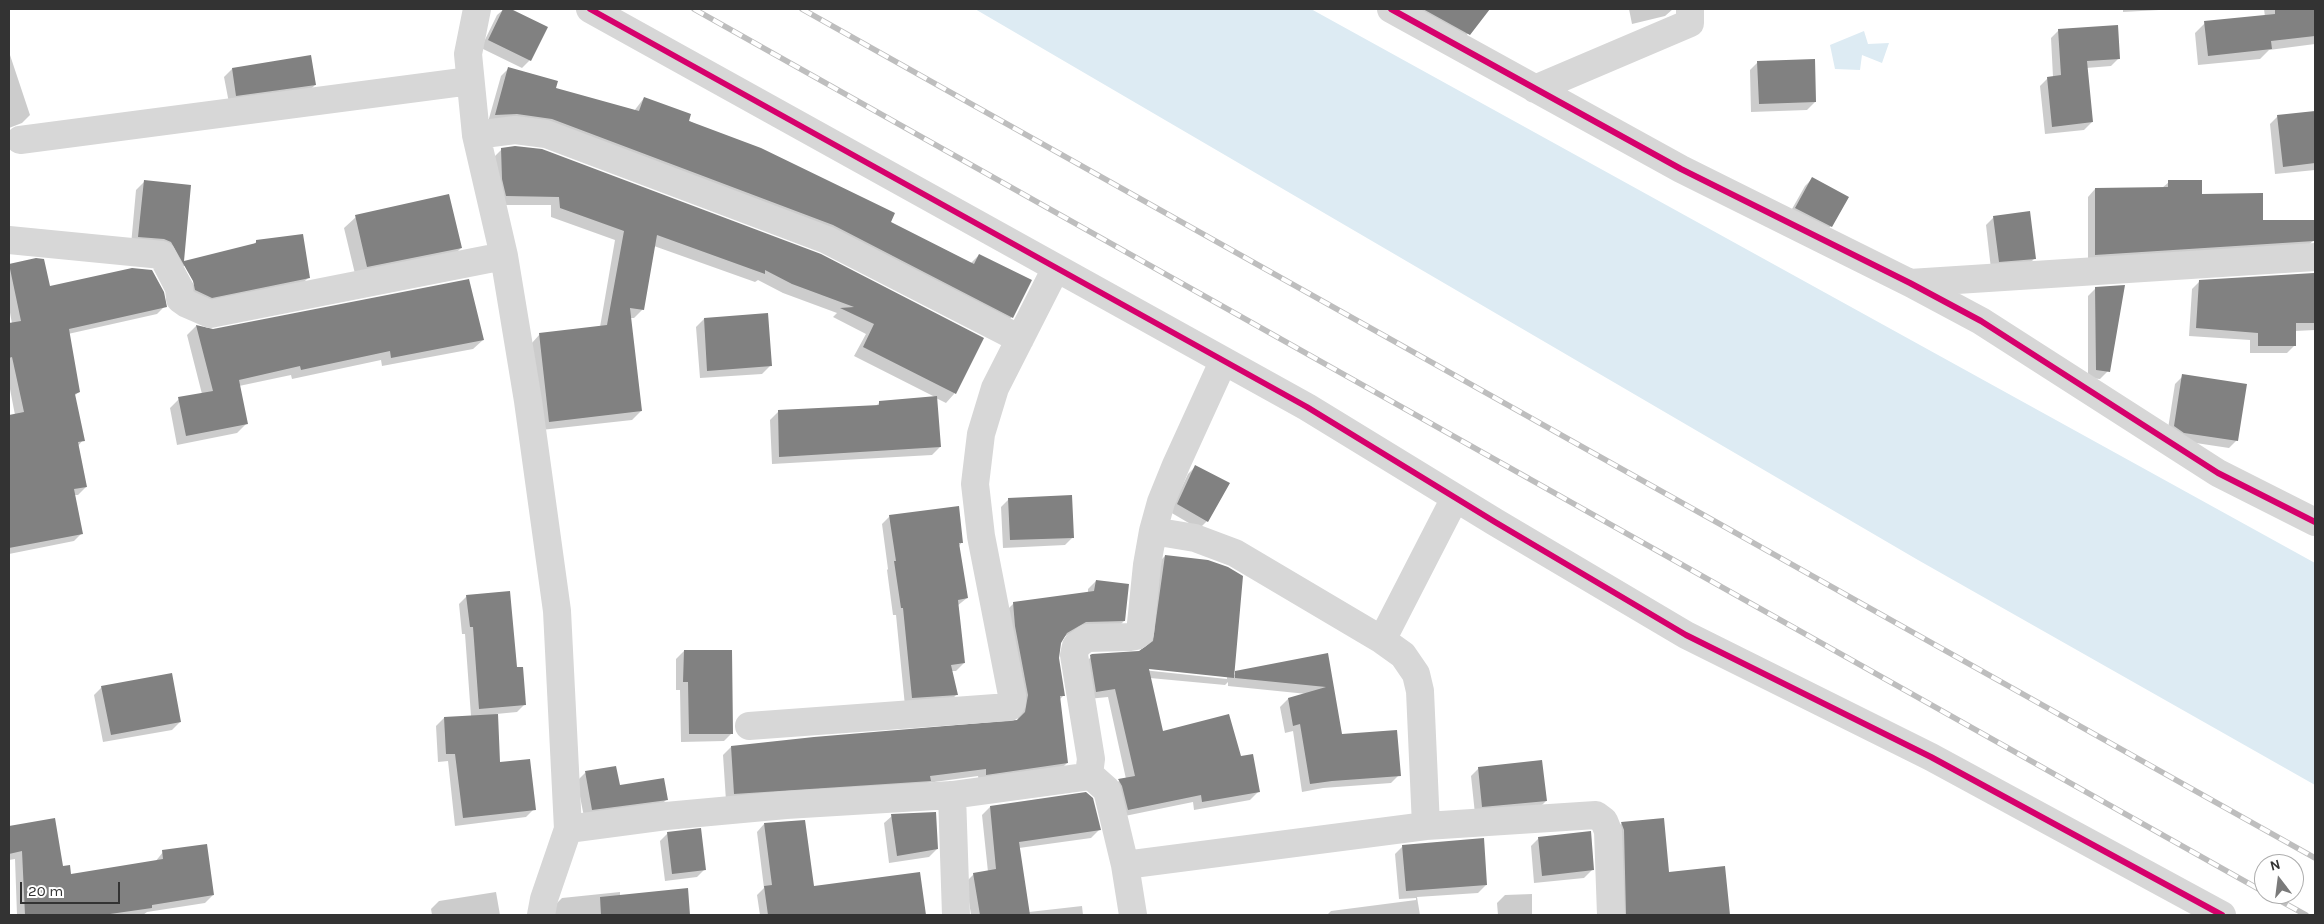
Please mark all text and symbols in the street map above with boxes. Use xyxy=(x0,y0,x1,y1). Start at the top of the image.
north arrow xyxy=(2254,854,2304,904)
text: N xyxy=(2268,855,2282,875)
scale bar xyxy=(22,872,122,904)
text: 20 m xyxy=(28,882,63,900)

